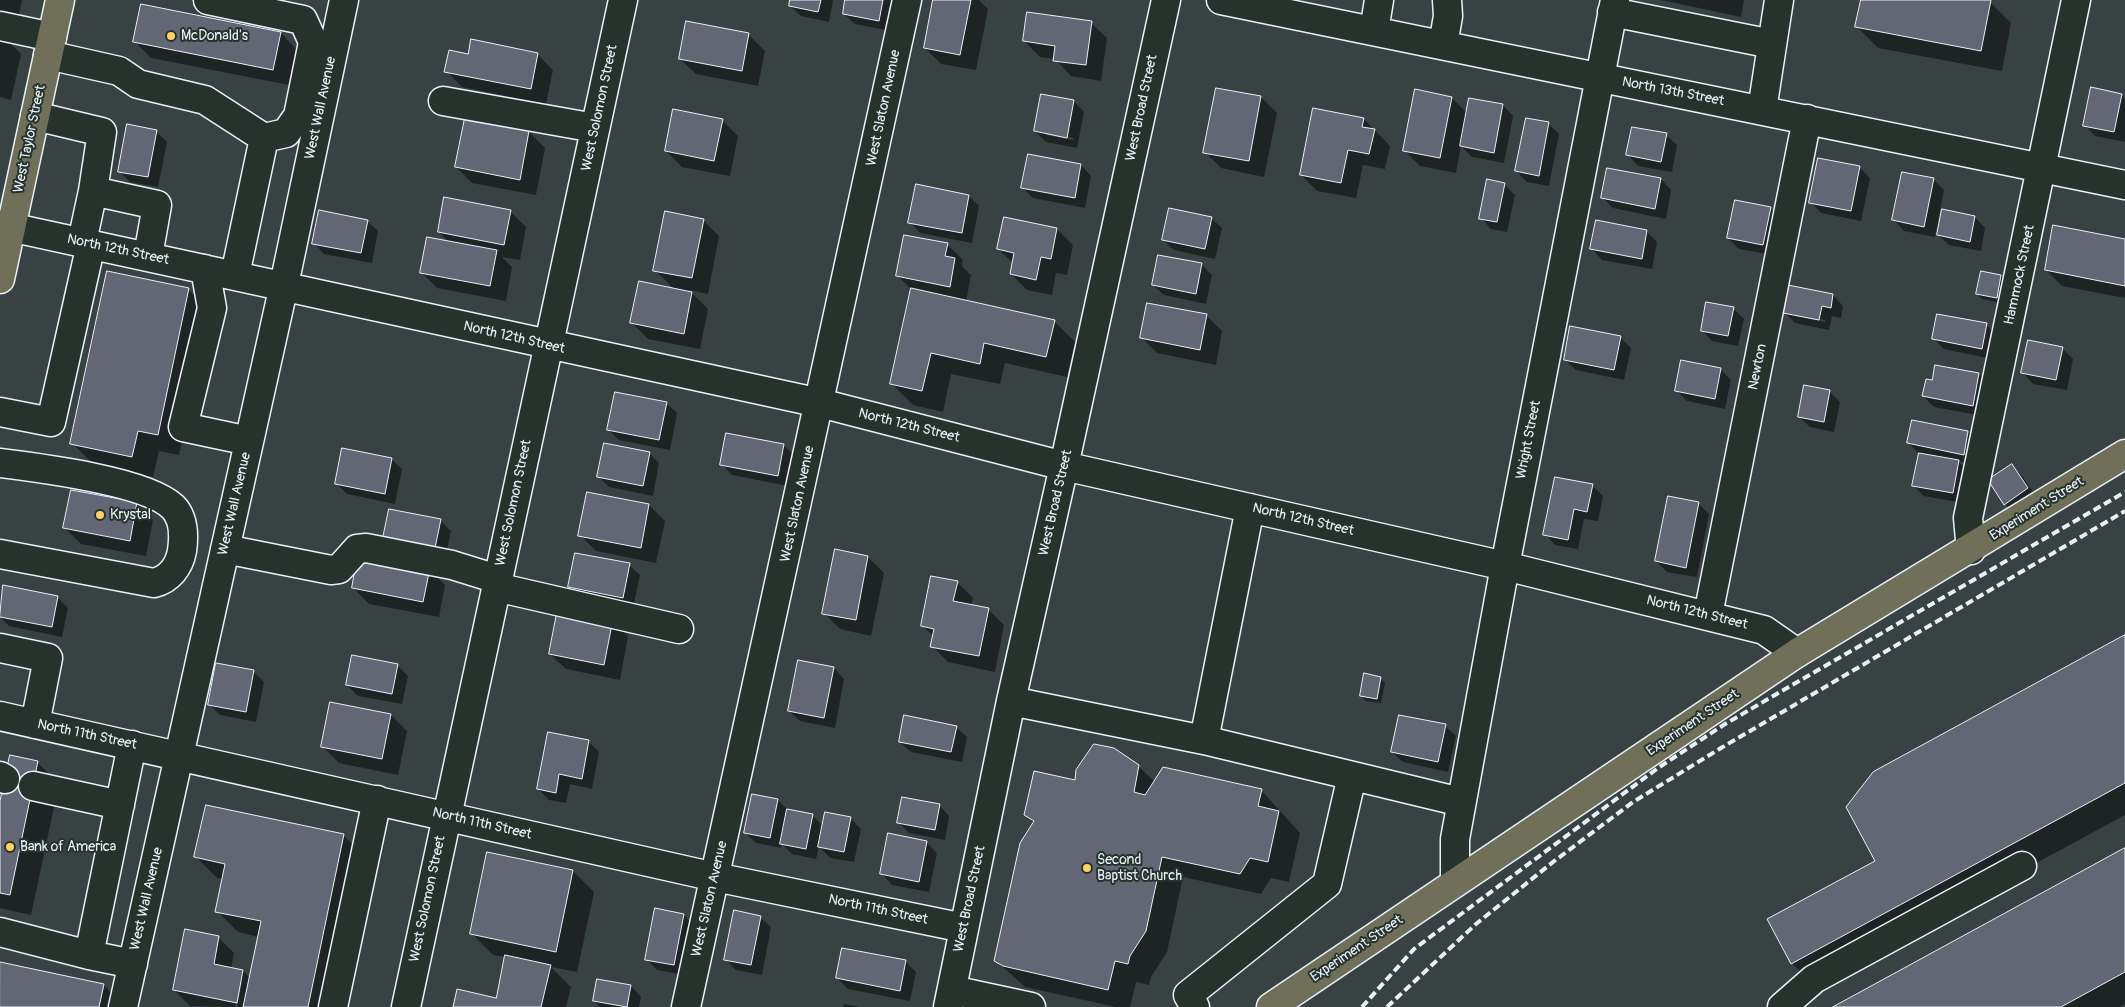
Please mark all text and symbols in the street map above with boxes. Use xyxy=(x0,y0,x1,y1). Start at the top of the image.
place label: McDonald's xyxy=(181,28,248,44)
marker: McDonald's xyxy=(165,30,177,42)
street label: West Solomon Street xyxy=(578,43,622,173)
street label: West Slaton Avenue xyxy=(863,48,905,168)
street label: West Broad Street xyxy=(1123,53,1161,163)
street label: West Wall Avenue xyxy=(302,55,340,161)
street label: North 13th Street xyxy=(1620,74,1726,110)
street label: West Taylor Street xyxy=(10,83,50,195)
street label: Hammock Street xyxy=(2001,224,2039,326)
street label: North 12th Street xyxy=(66,231,170,269)
street label: North 12th Street xyxy=(462,318,566,358)
street label: Newton xyxy=(1745,342,1771,392)
street label: Wright Street xyxy=(1513,399,1545,481)
street label: North 12th Street xyxy=(857,405,961,447)
street label: West Solomon Street xyxy=(492,438,536,568)
street label: West Slaton Avenue xyxy=(777,444,819,564)
street label: West Broad Street xyxy=(1036,448,1076,558)
street label: West Wall Avenue xyxy=(215,451,255,557)
street label: Experiment Street xyxy=(1987,473,2087,545)
street label: North 12th Street xyxy=(1251,500,1355,540)
place label: Krystal xyxy=(110,507,151,523)
marker: Krystal xyxy=(94,509,106,521)
street label: North 12th Street xyxy=(1645,592,1749,634)
street label: Experiment Street xyxy=(1644,686,1742,760)
street label: North 11th Street xyxy=(36,716,138,754)
street label: North 11th Street xyxy=(431,804,533,844)
street label: West Solomon Street xyxy=(406,834,450,964)
place label: Bank of America xyxy=(20,839,116,855)
street label: West Slaton Avenue xyxy=(688,839,732,959)
marker: Bank of America xyxy=(4,841,16,853)
street label: West Broad Street xyxy=(951,844,989,954)
street label: West Wall Avenue xyxy=(127,846,167,952)
place label: Second Baptist Church xyxy=(1097,852,1182,884)
marker: Second Baptist Church xyxy=(1081,862,1093,874)
street label: North 11th Street xyxy=(827,891,929,929)
street label: Experiment Street xyxy=(1308,912,1406,986)

